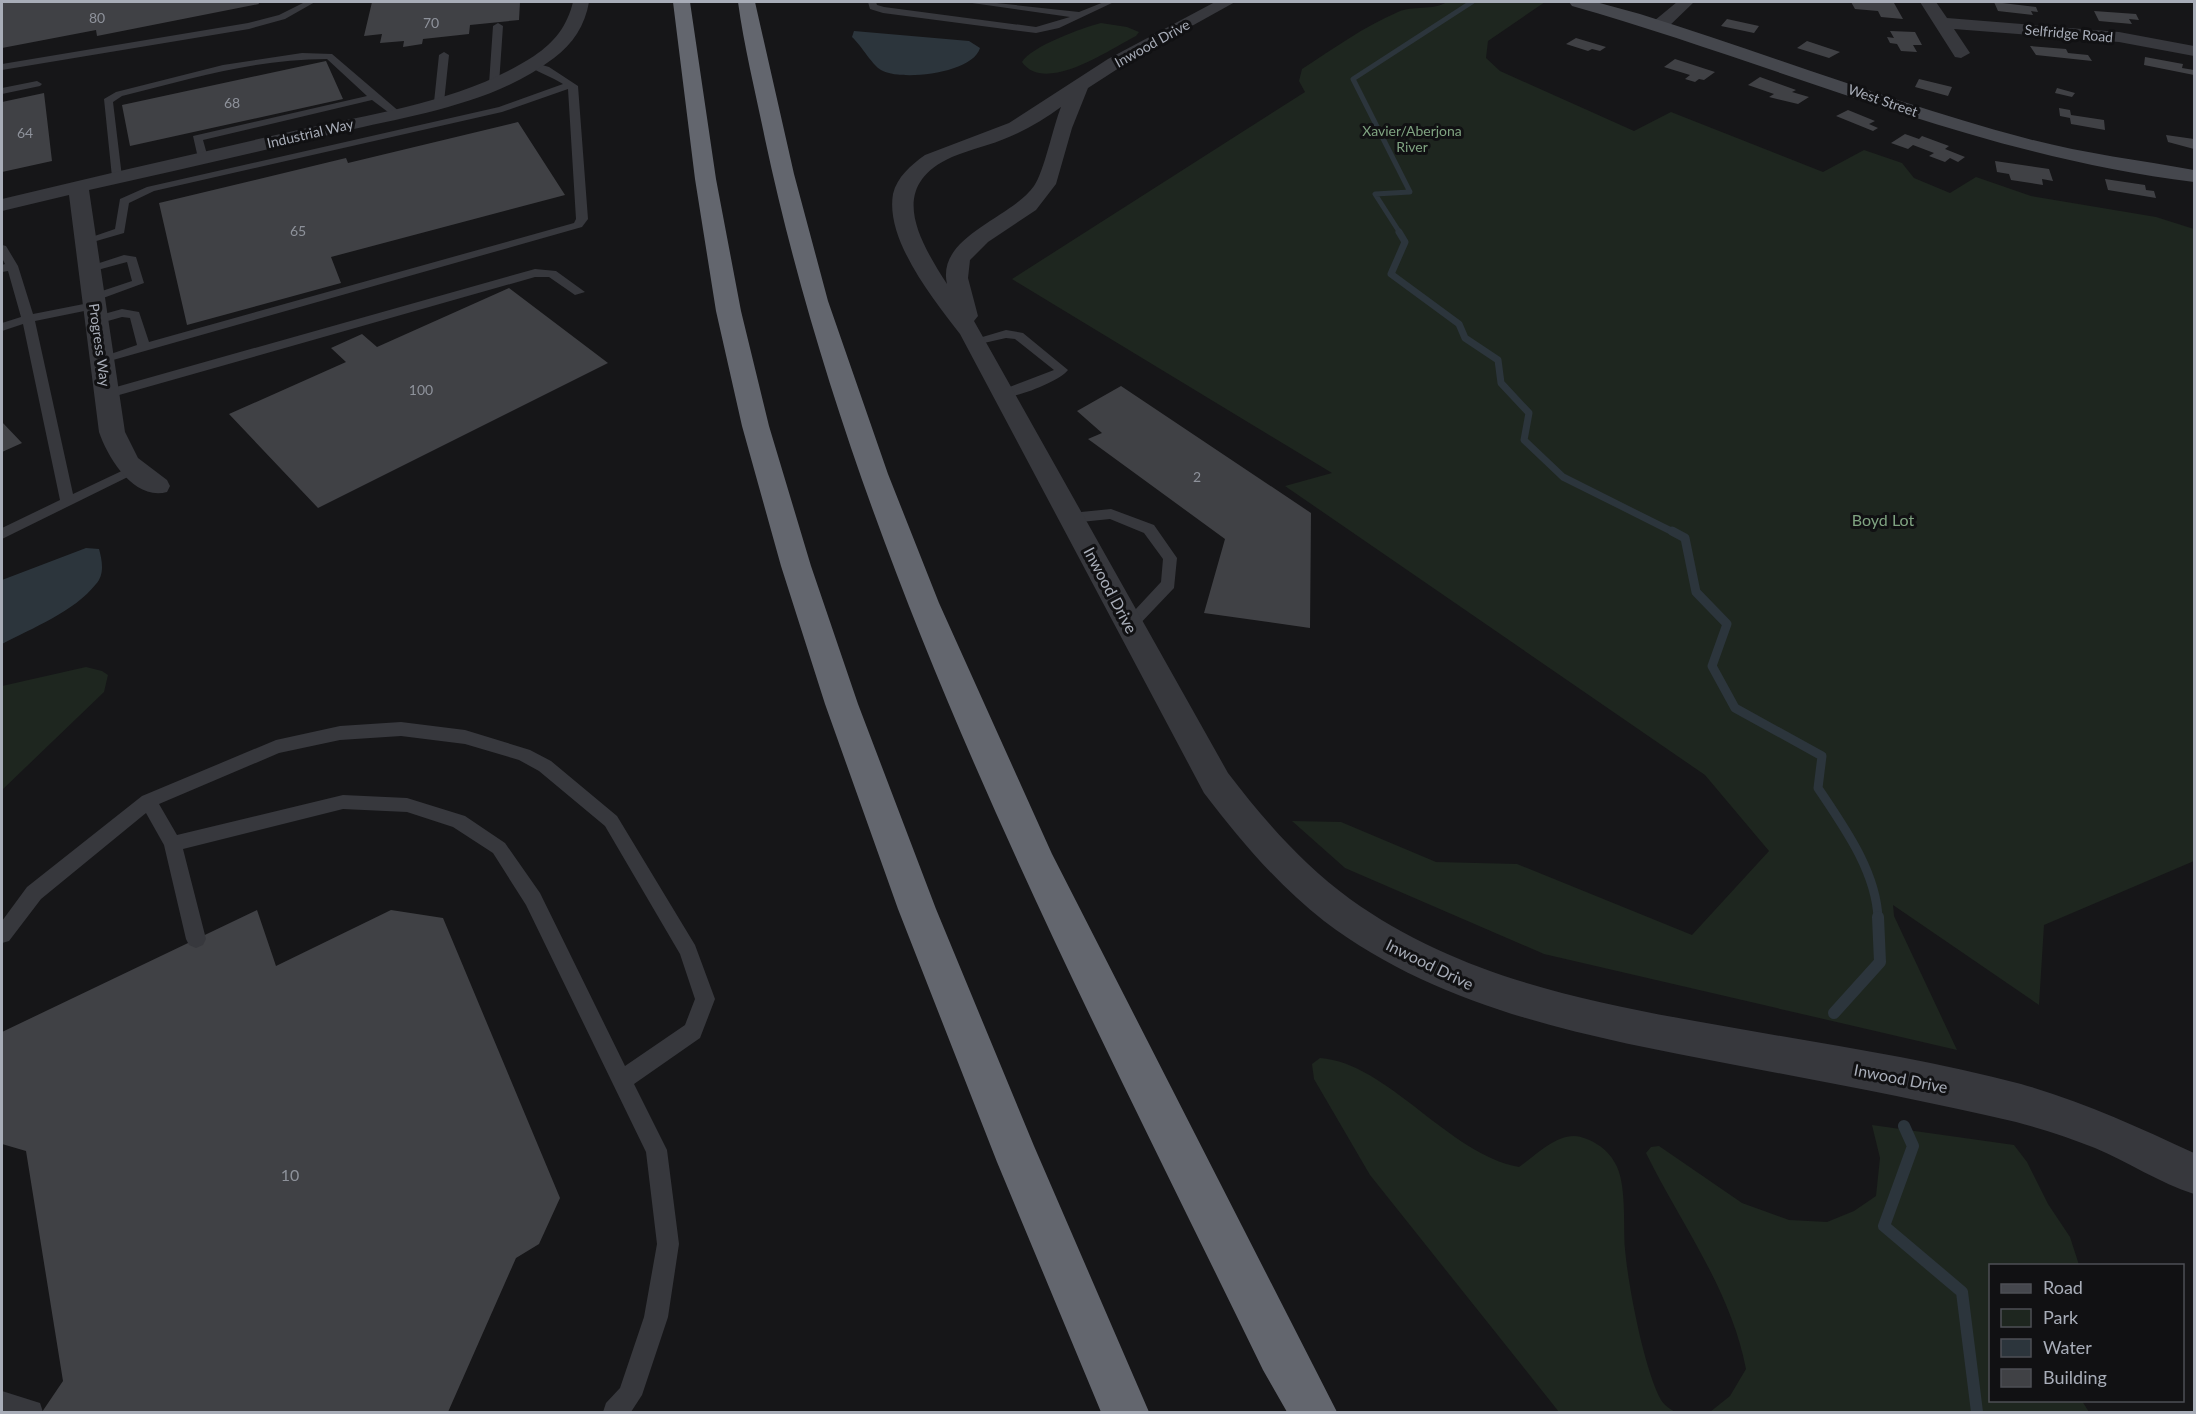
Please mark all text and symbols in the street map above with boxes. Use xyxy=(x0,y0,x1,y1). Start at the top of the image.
house number: 80 xyxy=(89,9,105,26)
house number: 70 xyxy=(423,14,439,31)
street label: Inwood Drive xyxy=(1112,15,1192,71)
street label: Selfridge Road xyxy=(2024,21,2114,45)
street label: West Street xyxy=(1846,80,1920,120)
house number: 68 xyxy=(224,94,240,111)
street label: Industrial Way xyxy=(265,115,356,151)
park label: Xavier/Aberjona River xyxy=(1362,122,1462,155)
house number: 64 xyxy=(17,124,33,141)
house number: 65 xyxy=(290,222,306,239)
street label: Progress Way xyxy=(86,302,114,388)
house number: 100 xyxy=(409,381,433,398)
house number: 2 xyxy=(1193,468,1201,485)
park label: Boyd Lot xyxy=(1852,510,1914,529)
street label: Inwood Drive xyxy=(1080,544,1142,636)
street label: Inwood Drive xyxy=(1383,935,1477,993)
street label: Inwood Drive xyxy=(1853,1060,1949,1096)
house number: 10 xyxy=(281,1165,299,1184)
legend xyxy=(1989,1264,2184,1402)
text: Road xyxy=(2043,1276,2083,1298)
text: Park xyxy=(2043,1306,2079,1328)
text: Water xyxy=(2043,1336,2092,1358)
text: Building xyxy=(2043,1366,2107,1388)

